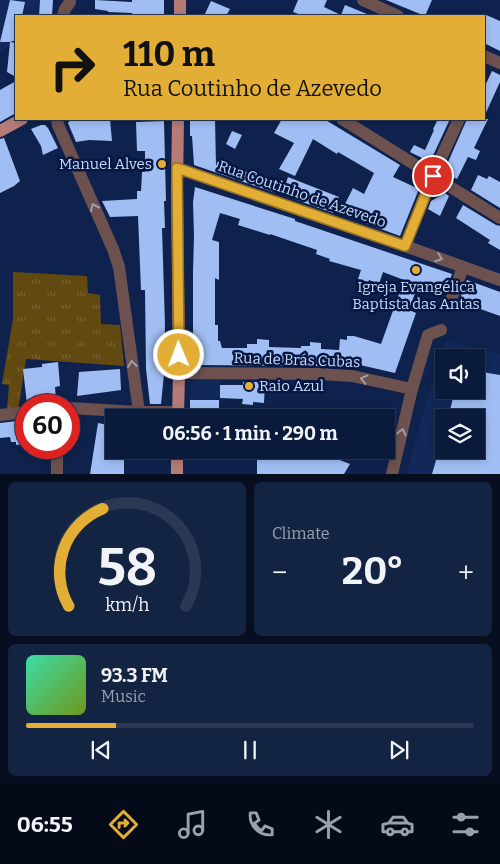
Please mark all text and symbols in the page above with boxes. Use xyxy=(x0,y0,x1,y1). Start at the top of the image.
text: 110 m xyxy=(123,33,215,75)
icon: right xyxy=(40,35,105,100)
text: Rua Coutinho de Azevedo xyxy=(123,75,382,102)
place label: Manuel Alves xyxy=(59,155,152,173)
pin xyxy=(412,155,454,197)
street label: Rua Coutinho de Azevedo xyxy=(216,157,388,231)
marker: Manuel Alves xyxy=(156,158,168,170)
icon: arrive xyxy=(419,162,447,190)
one-way arrow xyxy=(90,203,101,212)
one-way arrow xyxy=(434,252,442,262)
marker: Igreja Evangélica Baptista das Antas xyxy=(410,264,422,276)
place label: Igreja Evangélica Baptista das Antas xyxy=(352,278,480,313)
position arrow xyxy=(152,328,204,380)
street label: Rua de Brás Cubas xyxy=(233,349,361,371)
map controls xyxy=(435,349,485,459)
button: sound xyxy=(435,349,485,399)
one-way arrow xyxy=(127,359,138,367)
one-way arrow xyxy=(360,374,369,385)
place label: Raio Azul xyxy=(259,377,324,395)
marker: Raio Azul xyxy=(243,380,255,392)
speed limit sign: 60 xyxy=(15,394,80,459)
button: layers xyxy=(435,409,485,459)
text: 06:56 · 1 min · 290 m xyxy=(162,422,338,445)
one-way arrow xyxy=(396,427,407,436)
text: Climate xyxy=(272,524,330,543)
text: 58 xyxy=(97,536,157,599)
text: 20° xyxy=(342,548,404,594)
text: − xyxy=(272,556,287,589)
text: + xyxy=(458,556,474,589)
text: km/h xyxy=(105,594,149,616)
text: 93.3 FM xyxy=(101,664,168,687)
text: Music xyxy=(101,687,146,706)
icon: previous xyxy=(87,736,115,764)
icon: pause xyxy=(236,736,264,764)
icon: next xyxy=(385,736,413,764)
icon: directions xyxy=(106,807,141,842)
icon: music xyxy=(175,807,210,842)
icon: phone xyxy=(243,807,278,842)
icon: climate xyxy=(311,807,346,842)
icon: car xyxy=(380,807,415,842)
icon: filters xyxy=(448,807,483,842)
text: 06:55 xyxy=(17,811,73,838)

